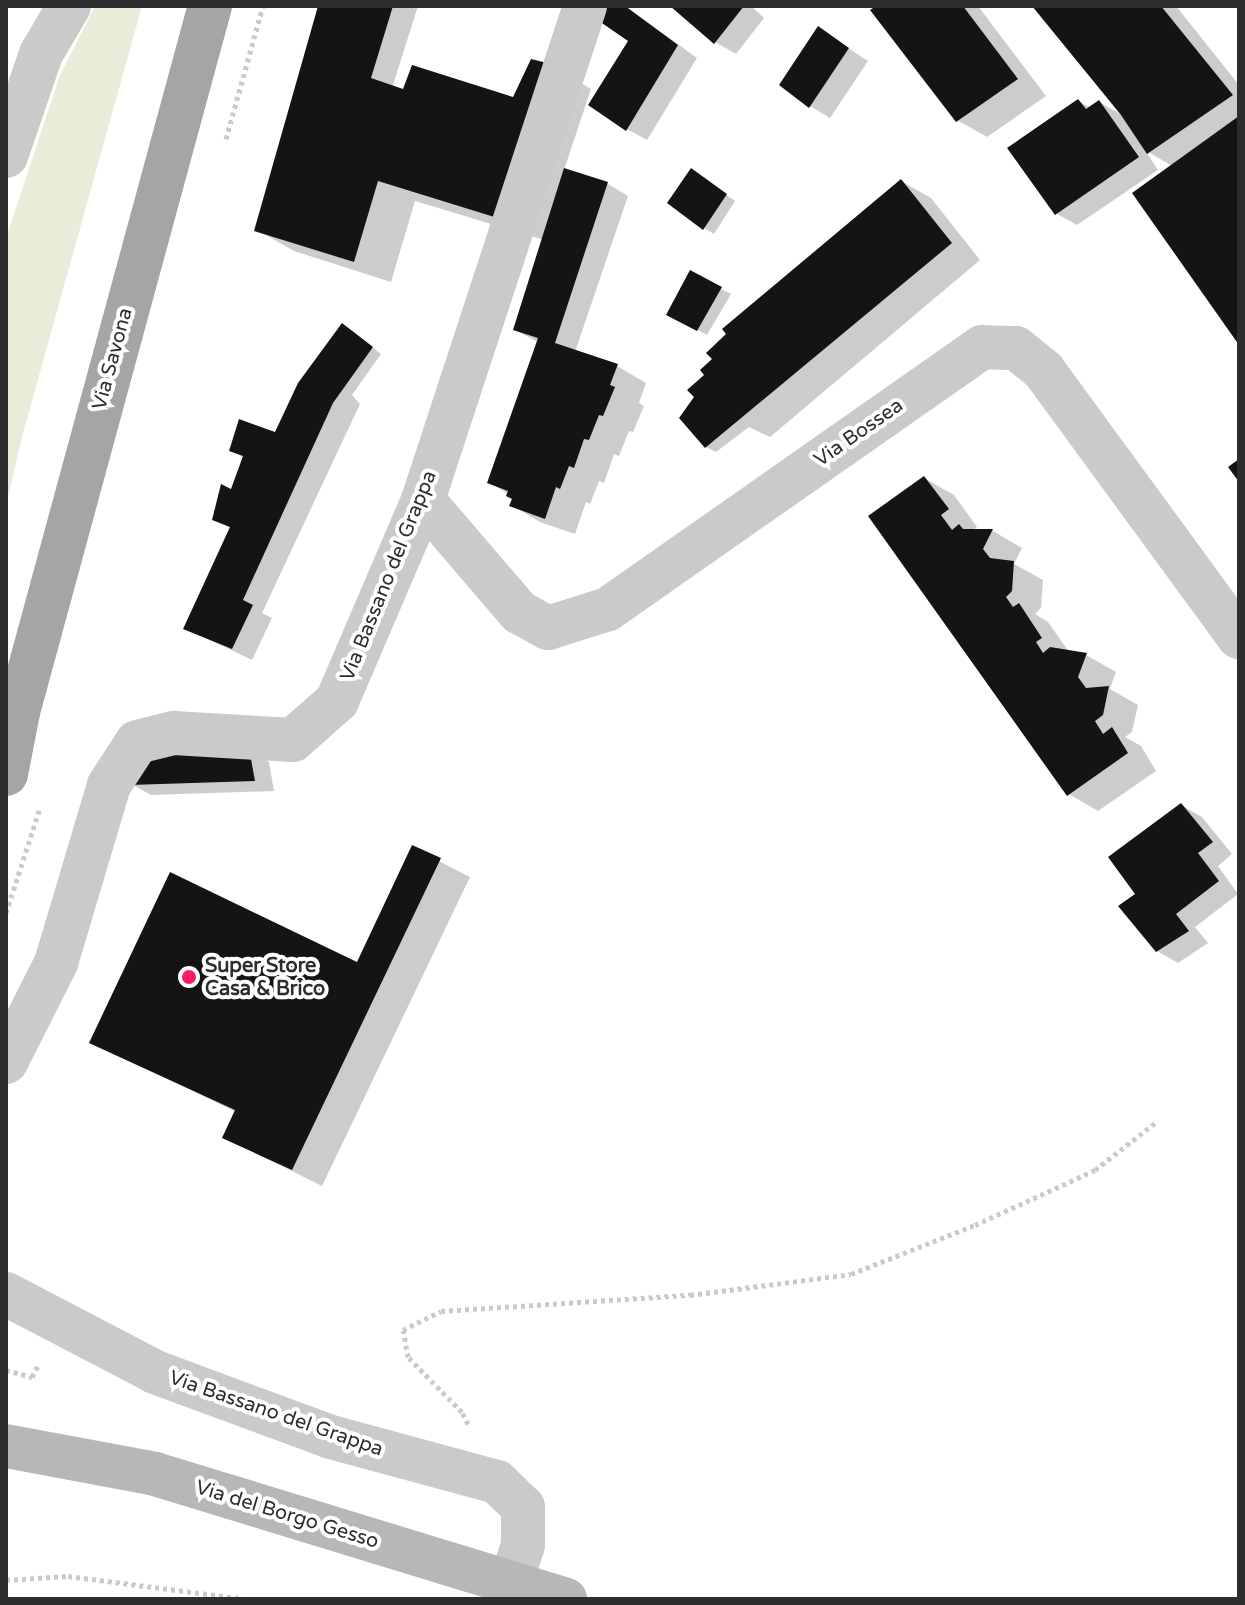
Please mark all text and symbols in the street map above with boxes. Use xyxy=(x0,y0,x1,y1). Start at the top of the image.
street label: Via Savona xyxy=(88,305,138,413)
street label: Via Bossea xyxy=(810,394,908,472)
street label: Via Bassano del Grappa xyxy=(336,467,442,685)
place label: Super Store Casa & Brico xyxy=(205,954,325,1001)
marker: Super Store Casa & Brico xyxy=(180,968,198,986)
street label: Via Bassano del Grappa xyxy=(166,1366,386,1462)
street label: Via del Borgo Gesso xyxy=(192,1476,382,1554)

